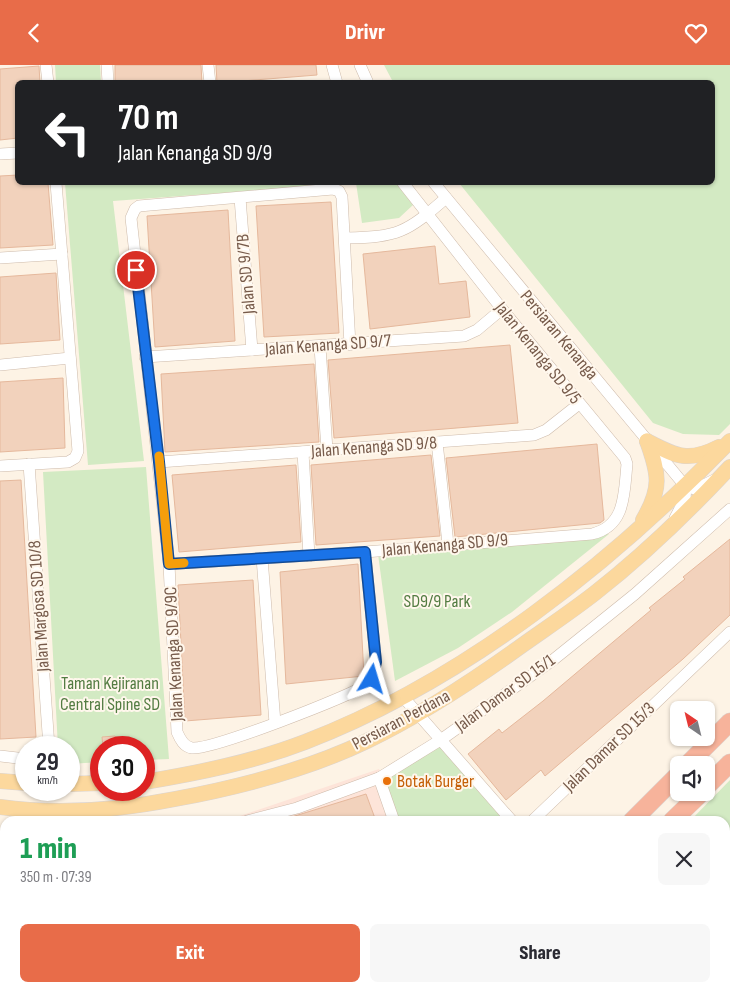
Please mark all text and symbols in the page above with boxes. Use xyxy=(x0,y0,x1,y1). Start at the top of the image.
icon: back xyxy=(20,19,48,47)
text: Drivr xyxy=(345,19,385,46)
icon: heart xyxy=(682,19,710,47)
text: 70 m xyxy=(118,97,178,140)
icon: left xyxy=(35,100,100,165)
text: Jalan Kenanga SD 9/9 xyxy=(118,140,272,167)
street label: Jalan SD 9/7B xyxy=(232,233,260,316)
pin xyxy=(115,249,157,291)
icon: arrive xyxy=(122,256,150,284)
street label: Persiaran Kenanga xyxy=(516,286,602,384)
street label: Jalan Kenanga SD 9/5 xyxy=(490,297,586,408)
street label: Jalan Kenanga SD 9/7 xyxy=(263,330,392,360)
street label: Jalan Kenanga SD 9/8 xyxy=(309,432,438,462)
street label: Jalan Kenanga SD 9/9 xyxy=(380,529,509,561)
street label: Jalan Margosa SD 10/8 xyxy=(24,540,54,673)
street label: Jalan Kenanga SD 9/9C xyxy=(160,586,188,723)
park label: SD9/9 Park xyxy=(404,591,471,612)
street label: Jalan Damar SD 15/1 xyxy=(450,649,560,737)
position arrow xyxy=(345,652,397,704)
park label: Taman Kejiranan Central Spine SD xyxy=(60,673,160,715)
street label: Persiaran Perdana xyxy=(349,685,454,755)
street label: Jalan Damar SD 15/3 xyxy=(558,698,659,797)
north arrow xyxy=(670,701,715,746)
map controls xyxy=(670,701,715,801)
speed limit sign: 30 xyxy=(90,736,155,801)
text: 29 xyxy=(36,747,59,778)
button: sound xyxy=(670,756,715,801)
place label: Botak Burger xyxy=(397,771,474,792)
text: km/h xyxy=(37,773,58,788)
marker: Botak Burger xyxy=(381,775,393,787)
text: 1 min xyxy=(20,831,77,867)
button: close xyxy=(658,833,710,885)
text: 350 m · 07:39 xyxy=(20,868,92,887)
button: Exit xyxy=(20,924,360,982)
button: Share xyxy=(370,924,710,982)

